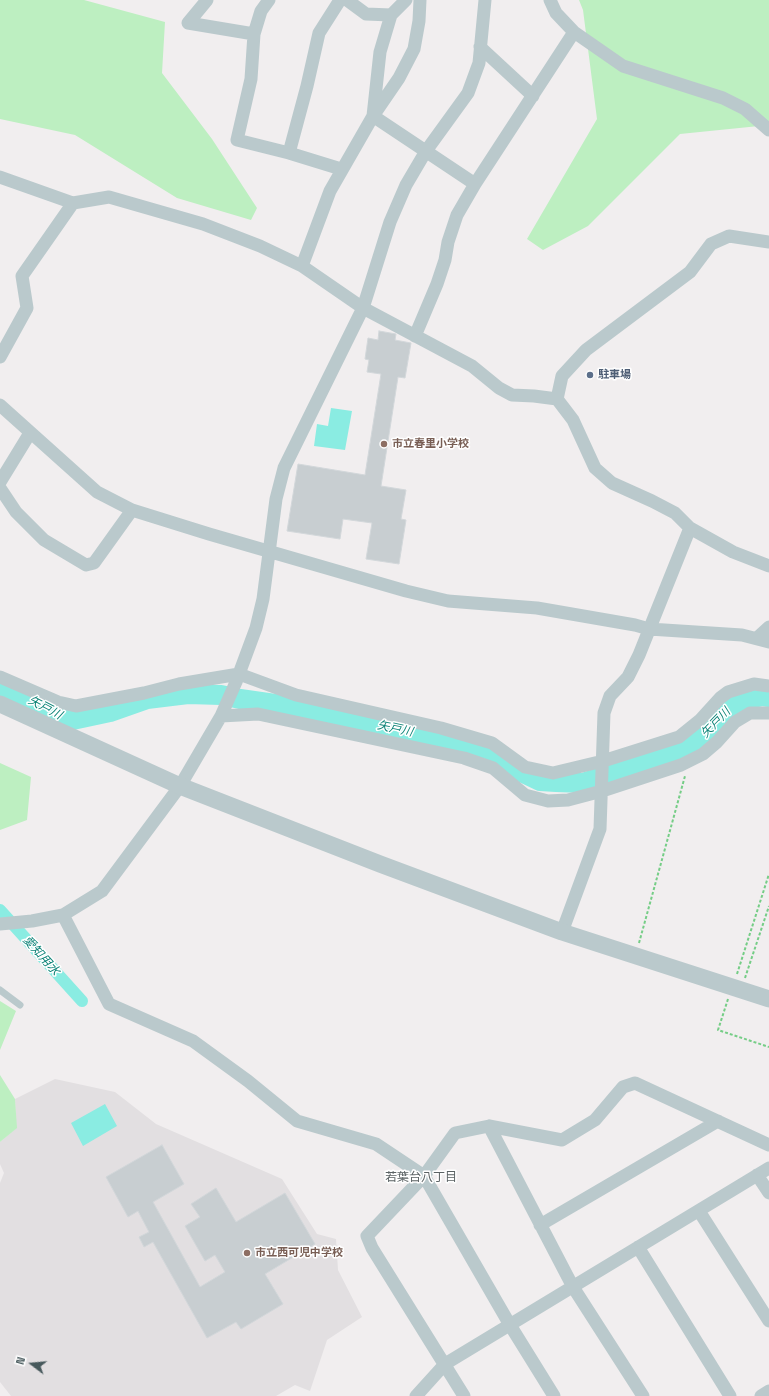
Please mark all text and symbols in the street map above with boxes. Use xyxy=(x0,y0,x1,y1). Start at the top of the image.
place label: 駐車場 xyxy=(598,368,631,382)
marker: 駐車場 xyxy=(585,370,595,380)
place label: 市立春里小学校 xyxy=(392,437,469,451)
marker: 市立春里小学校 xyxy=(379,439,389,449)
water label: 矢戸川 xyxy=(26,693,64,723)
water label: 矢戸川 xyxy=(698,705,734,741)
water label: 矢戸川 xyxy=(376,718,414,740)
water label: 愛知用水 xyxy=(20,933,62,979)
district label: 若葉台八丁目 xyxy=(385,1171,457,1185)
place label: 市立西可児中学校 xyxy=(255,1246,343,1260)
marker: 市立西可児中学校 xyxy=(242,1248,252,1258)
north arrow xyxy=(12,1344,52,1384)
text: N xyxy=(13,1355,28,1366)

